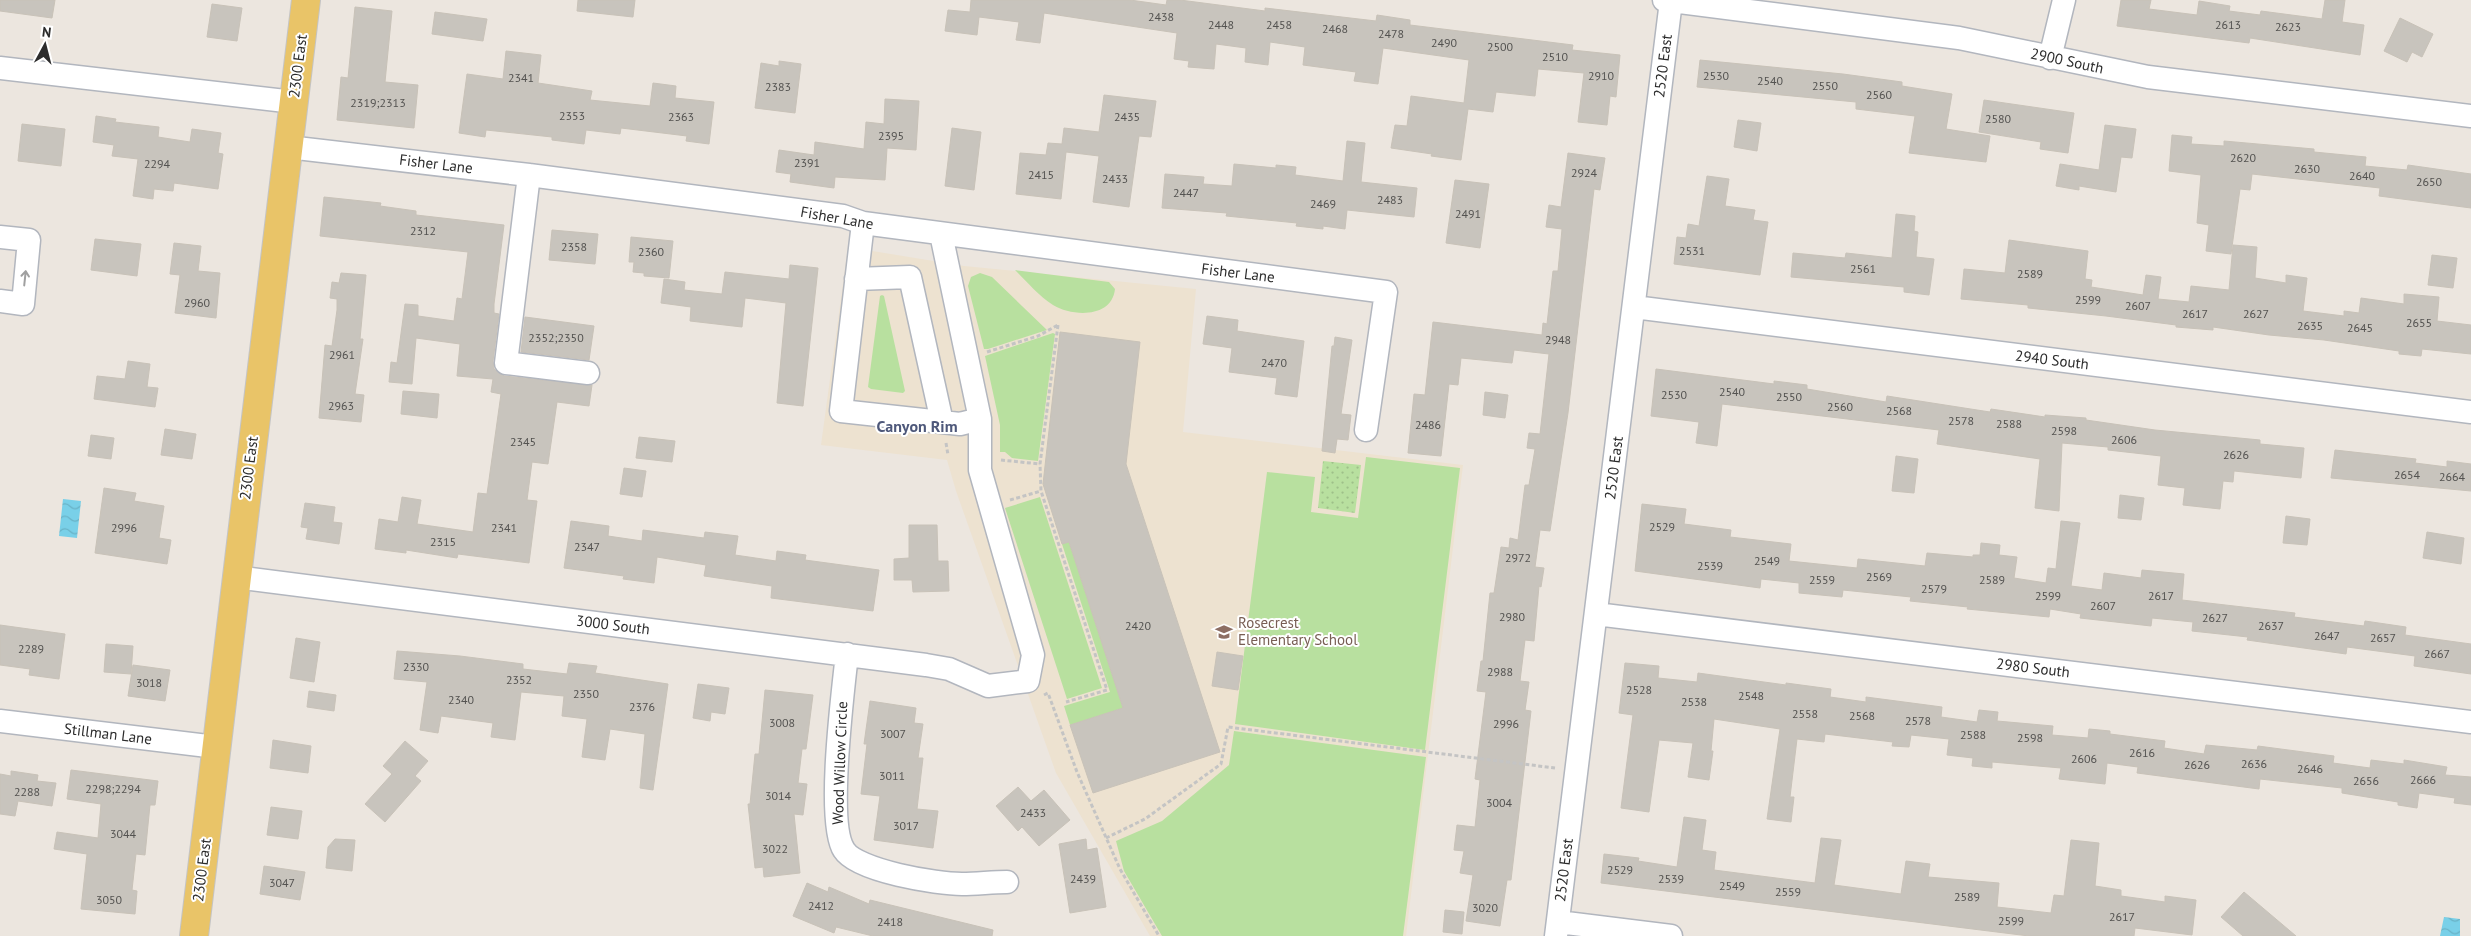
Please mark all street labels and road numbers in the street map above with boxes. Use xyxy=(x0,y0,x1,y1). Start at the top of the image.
street label: 2300 East xyxy=(284,33,311,99)
street label: 2520 East xyxy=(1649,33,1676,99)
street label: 2900 South xyxy=(2029,44,2105,78)
street label: Fisher Lane xyxy=(398,150,474,177)
street label: Fisher Lane xyxy=(799,202,875,233)
street label: Fisher Lane xyxy=(1200,259,1276,286)
street label: 2940 South xyxy=(2014,346,2090,373)
street label: 2300 East xyxy=(235,435,262,501)
street label: 2520 East xyxy=(1600,435,1627,501)
street label: 3000 South xyxy=(575,611,651,638)
street label: 2980 South xyxy=(1995,654,2071,681)
street label: Wood Willow Circle xyxy=(828,701,851,825)
street label: Stillman Lane xyxy=(63,719,153,748)
street label: 2300 East xyxy=(188,837,215,903)
street label: 2520 East xyxy=(1550,837,1577,903)

